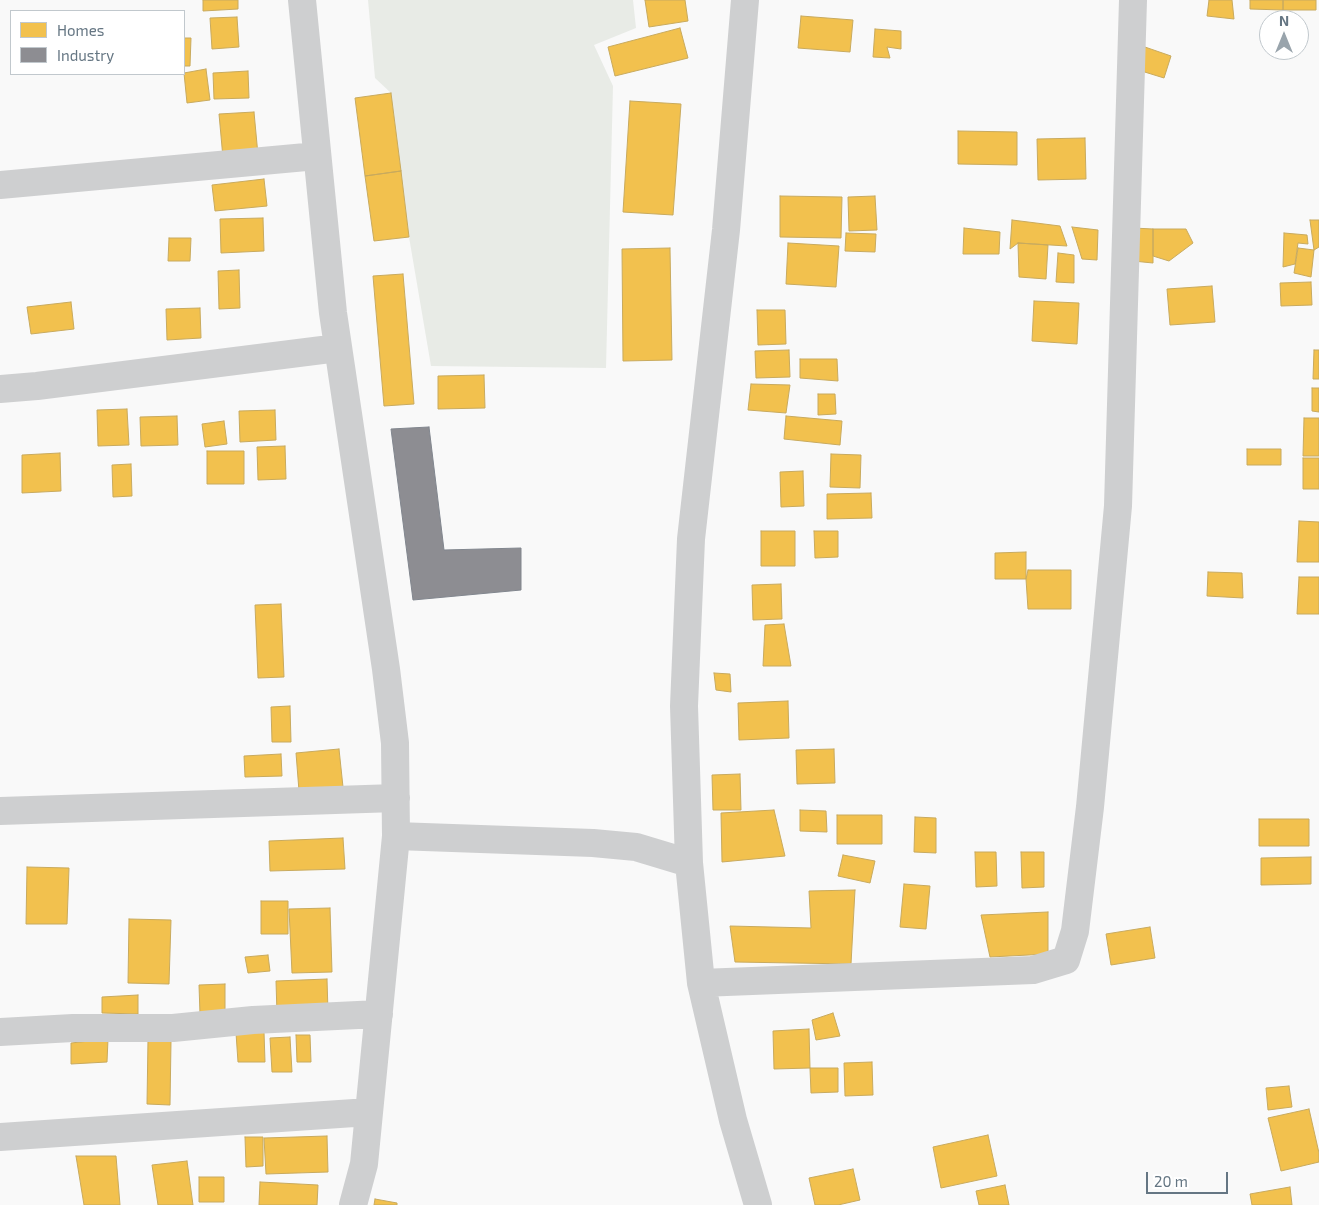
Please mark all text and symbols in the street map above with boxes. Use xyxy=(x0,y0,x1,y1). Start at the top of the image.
legend xyxy=(10,10,185,75)
north arrow xyxy=(1259,10,1309,60)
text: N xyxy=(1279,12,1289,29)
text: Homes xyxy=(57,21,104,39)
text: Industry xyxy=(57,46,114,64)
scale bar xyxy=(1149,1162,1232,1194)
text: 20 m xyxy=(1154,1172,1188,1190)

